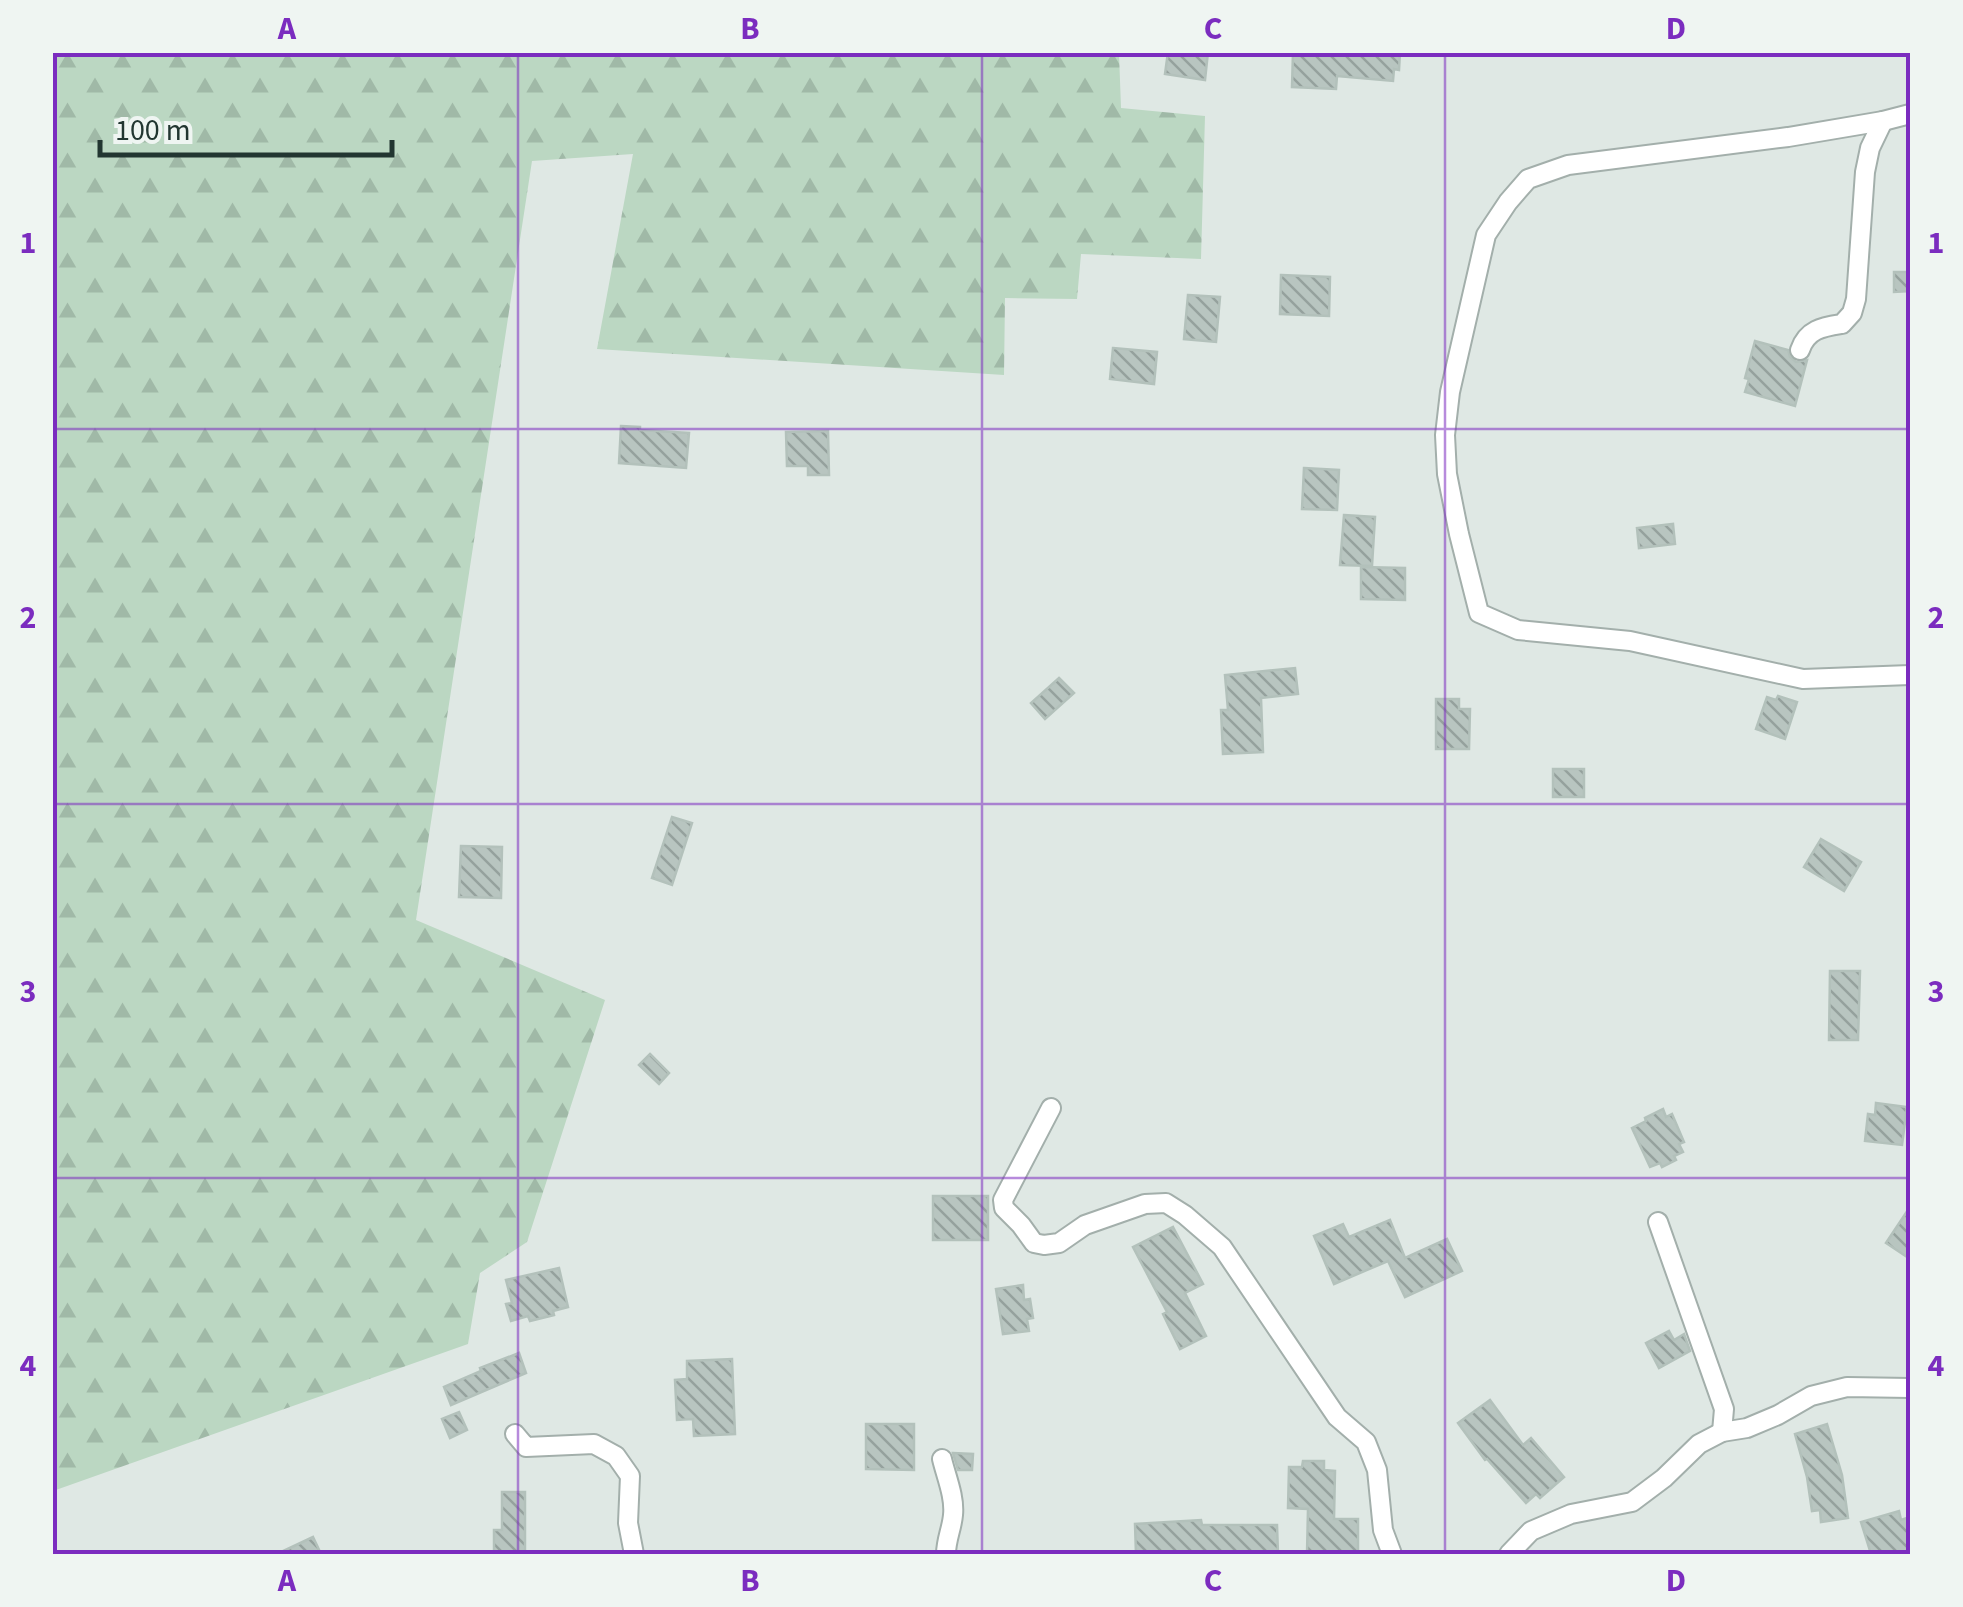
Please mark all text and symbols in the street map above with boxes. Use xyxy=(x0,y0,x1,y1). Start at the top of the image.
text: A xyxy=(277,6,297,52)
text: B xyxy=(740,6,760,52)
text: C xyxy=(1204,6,1222,52)
text: D xyxy=(1666,6,1686,52)
scale bar xyxy=(100,95,392,157)
text: 100 m xyxy=(115,109,191,152)
text: 1 xyxy=(20,220,36,266)
text: 1 xyxy=(1928,220,1944,266)
text: 2 xyxy=(20,595,36,641)
text: 2 xyxy=(1928,595,1944,641)
text: 3 xyxy=(20,969,36,1015)
text: 3 xyxy=(1928,969,1944,1015)
text: 4 xyxy=(20,1343,37,1389)
text: 4 xyxy=(1928,1343,1945,1389)
text: A xyxy=(277,1558,297,1604)
text: B xyxy=(740,1558,760,1604)
text: C xyxy=(1204,1558,1222,1604)
text: D xyxy=(1666,1558,1686,1604)

